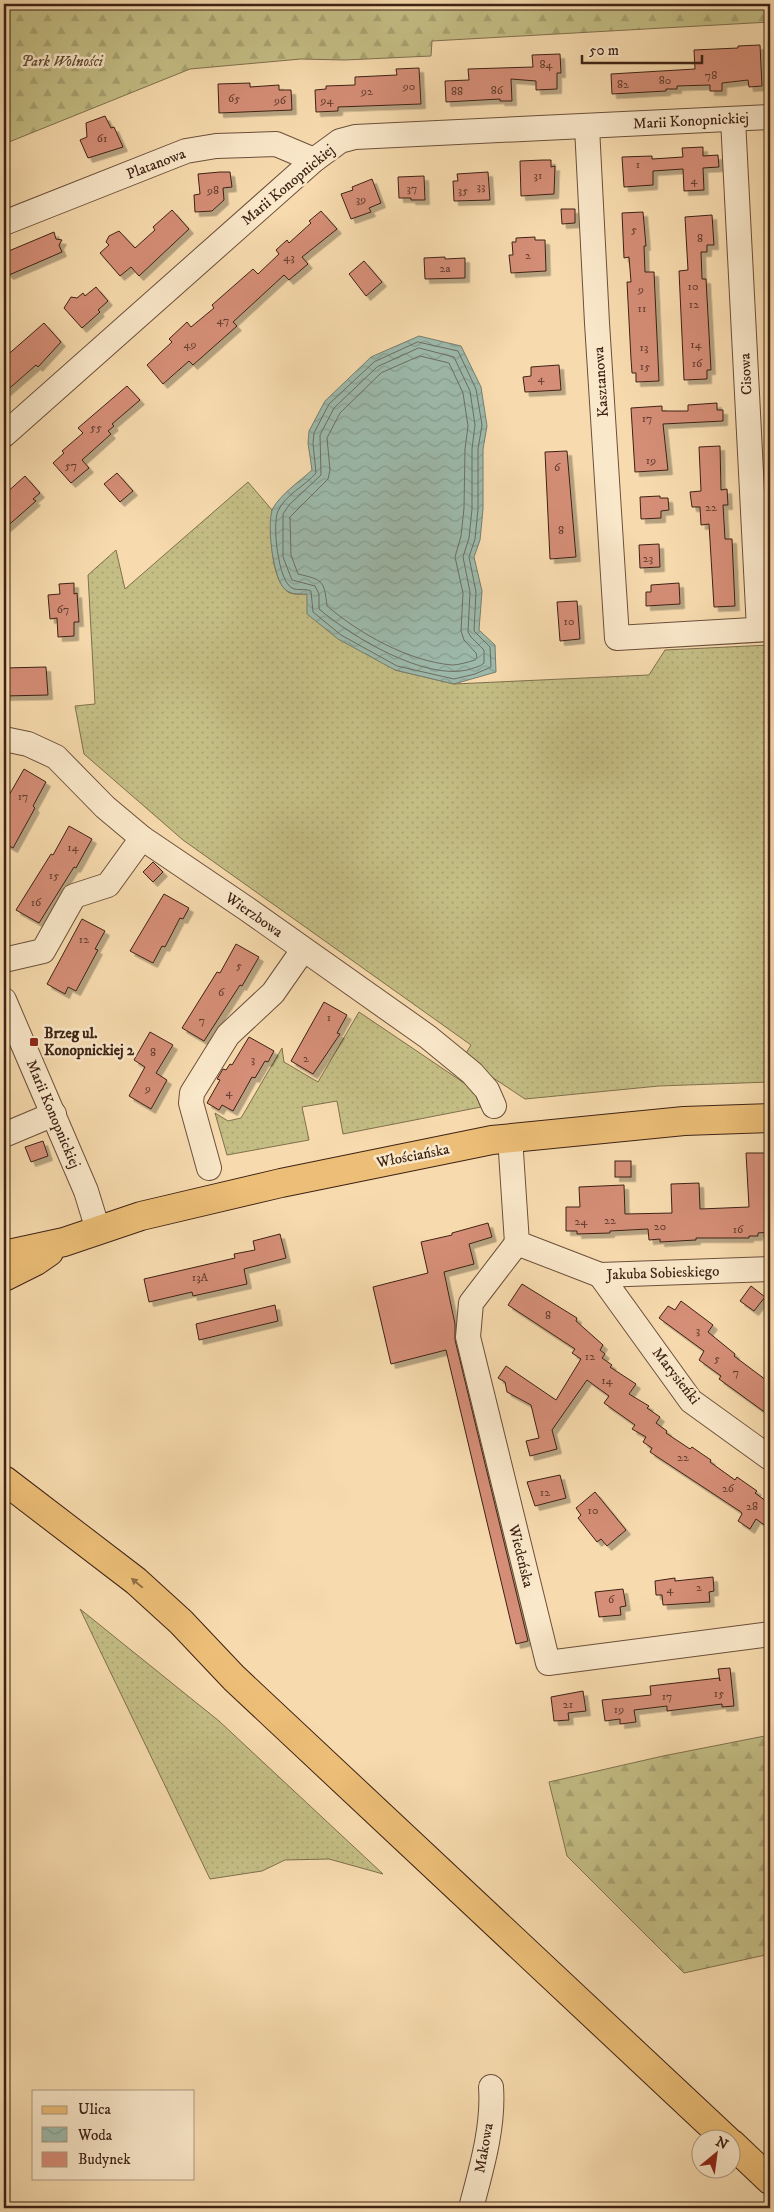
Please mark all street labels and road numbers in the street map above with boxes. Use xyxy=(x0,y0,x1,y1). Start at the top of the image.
street label: Marii Konopnickiej xyxy=(633,108,749,134)
street label: Marii Konopnickiej xyxy=(237,140,339,230)
street label: Platanowa xyxy=(124,144,189,184)
street label: Kasztanowa xyxy=(589,345,613,418)
street label: Cisowa xyxy=(735,352,757,395)
street label: Wierzbowa xyxy=(221,888,287,942)
street label: Marii Konopnickiej xyxy=(22,1057,84,1171)
street label: Włościańska xyxy=(374,1140,452,1173)
street label: Jakuba Sobieskiego xyxy=(604,1262,720,1285)
street label: Marysieńki xyxy=(648,1344,704,1408)
street label: Wiedeńska xyxy=(504,1522,538,1590)
street label: Makowa xyxy=(470,2121,498,2175)

